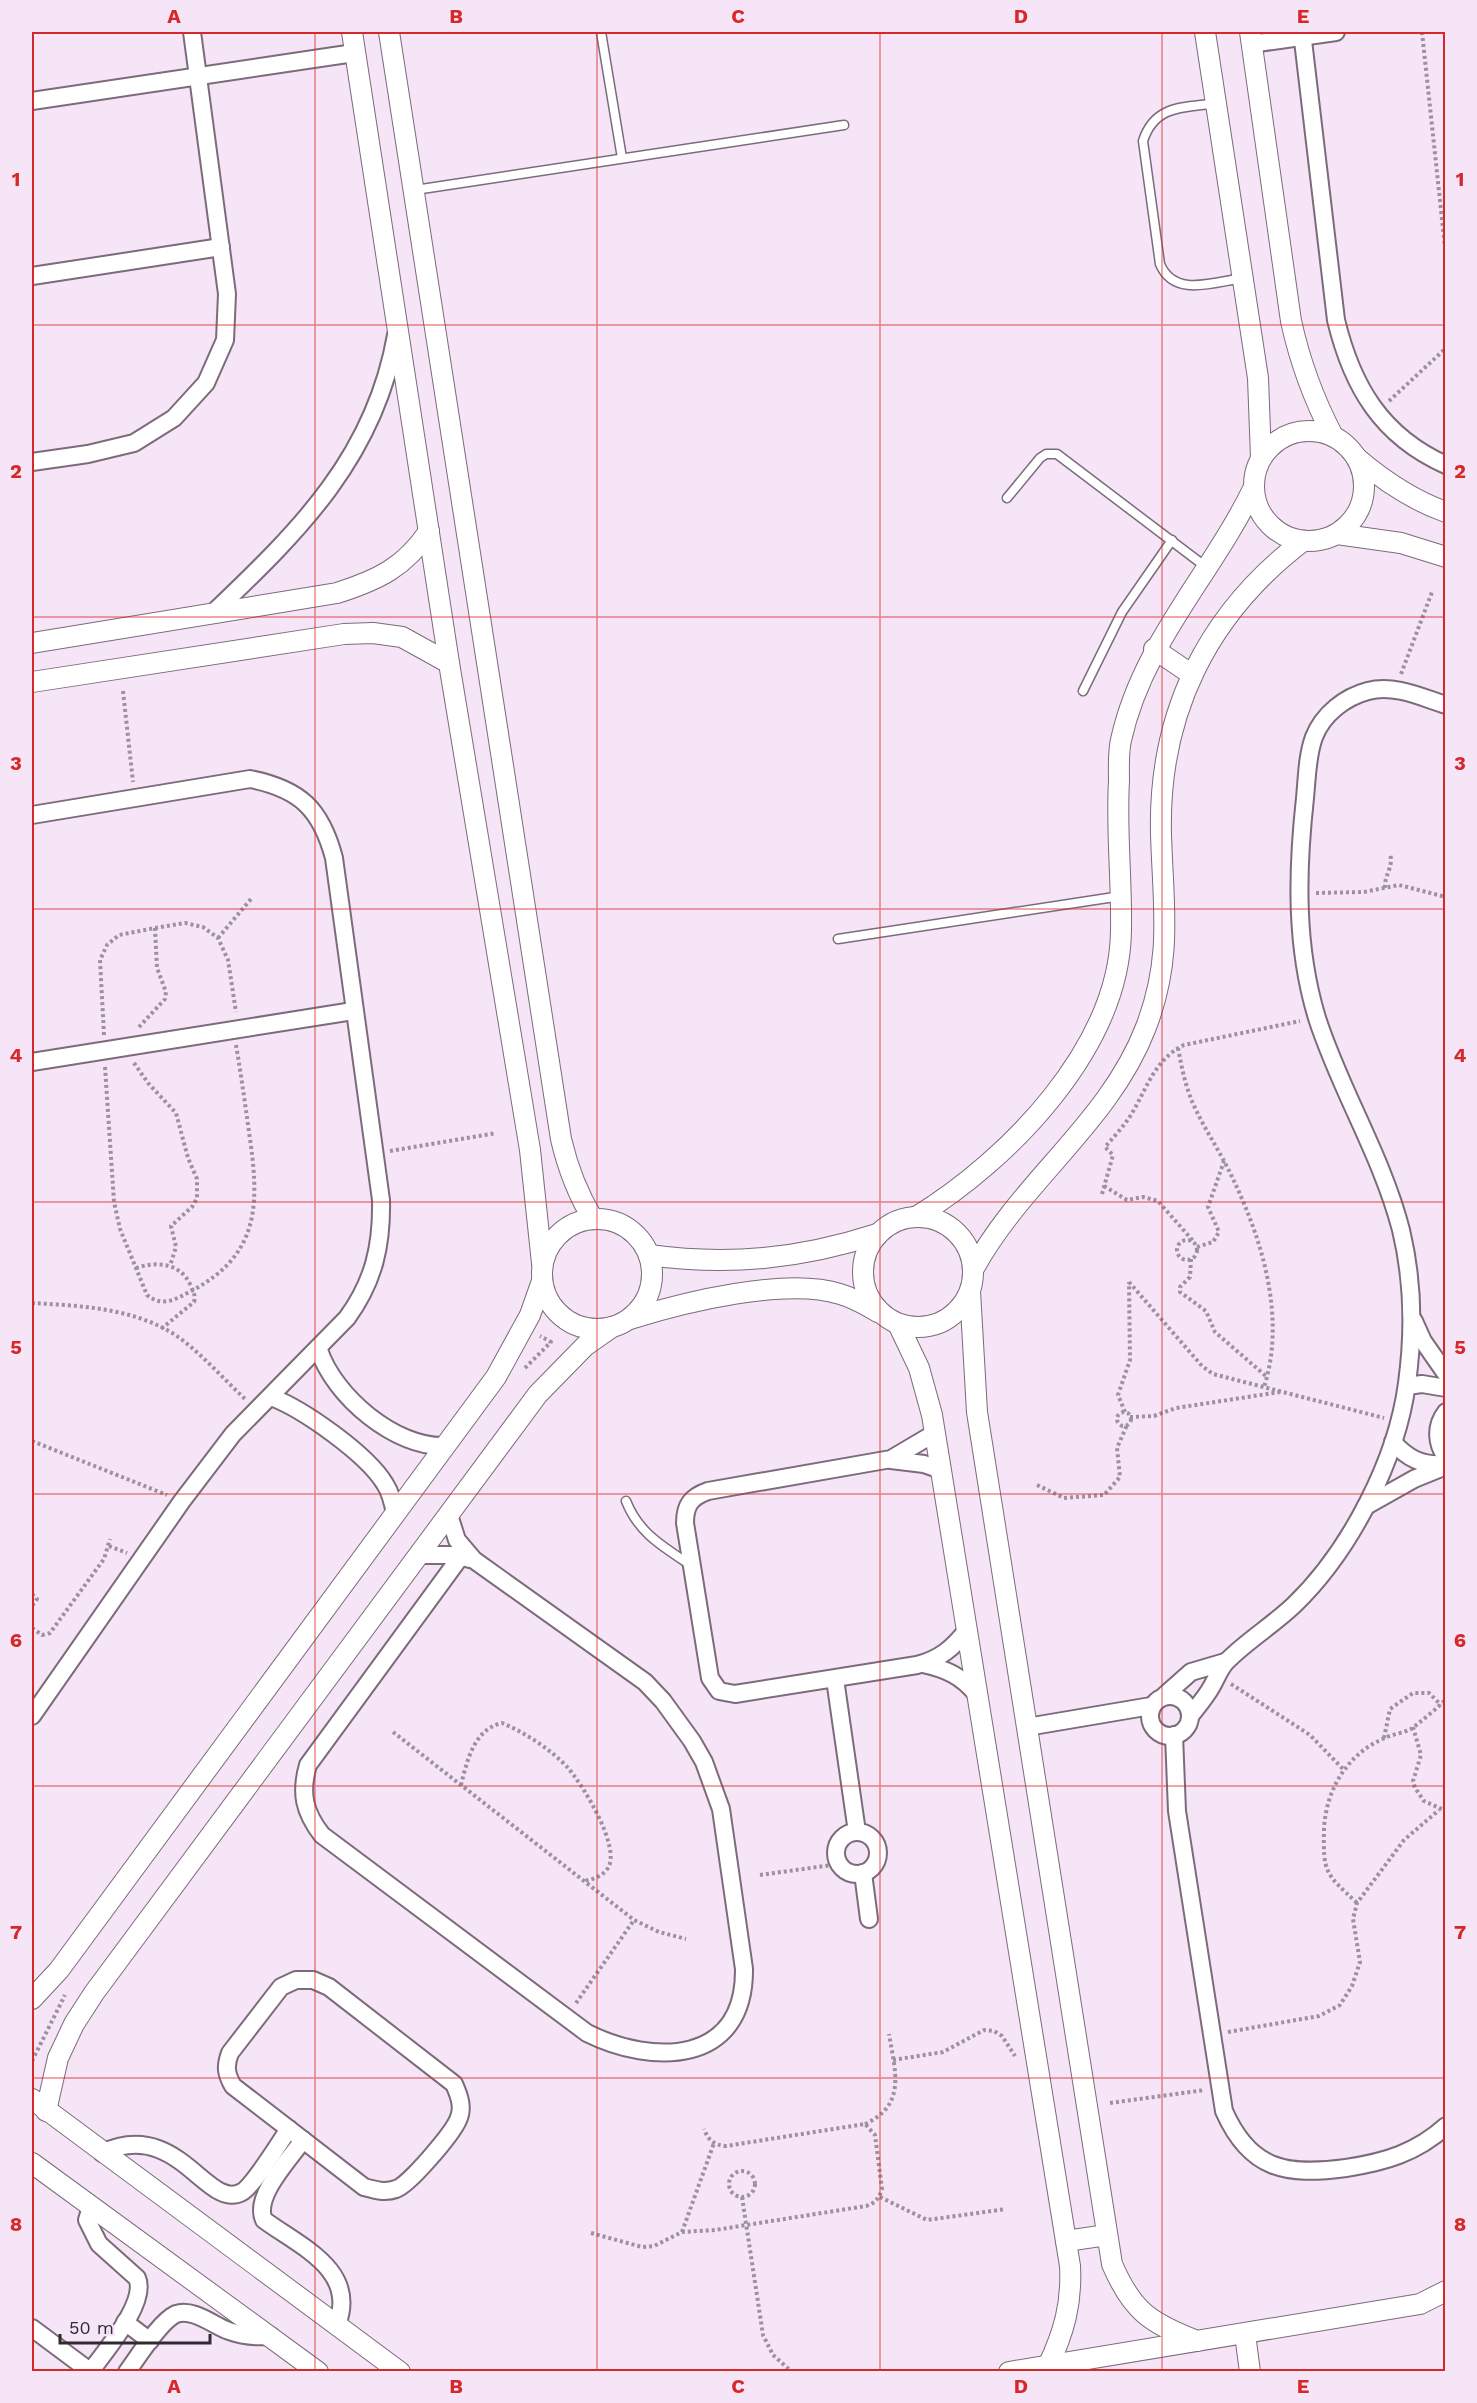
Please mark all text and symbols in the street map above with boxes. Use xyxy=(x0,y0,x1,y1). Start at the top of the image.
text: A xyxy=(167,4,181,28)
text: B xyxy=(449,4,463,28)
text: C xyxy=(731,4,745,28)
text: D xyxy=(1014,4,1028,28)
text: E xyxy=(1297,4,1309,28)
text: 1 xyxy=(12,167,20,191)
text: 1 xyxy=(1456,167,1464,191)
text: 2 xyxy=(10,459,22,483)
text: 2 xyxy=(1454,459,1466,483)
text: 3 xyxy=(10,751,22,775)
text: 3 xyxy=(1454,751,1466,775)
text: 4 xyxy=(10,1043,23,1067)
text: 4 xyxy=(1454,1043,1467,1067)
text: 5 xyxy=(10,1335,22,1359)
text: 5 xyxy=(1454,1335,1466,1359)
text: 6 xyxy=(10,1628,22,1652)
text: 6 xyxy=(1454,1628,1466,1652)
text: 7 xyxy=(10,1920,22,1944)
text: 7 xyxy=(1454,1920,1466,1944)
text: 8 xyxy=(10,2212,22,2236)
text: 8 xyxy=(1454,2212,1466,2236)
scale bar xyxy=(60,2307,210,2345)
text: 50 m xyxy=(69,2317,114,2338)
text: A xyxy=(167,2374,181,2398)
text: B xyxy=(449,2374,463,2398)
text: C xyxy=(731,2374,745,2398)
text: D xyxy=(1014,2374,1028,2398)
text: E xyxy=(1297,2374,1309,2398)

